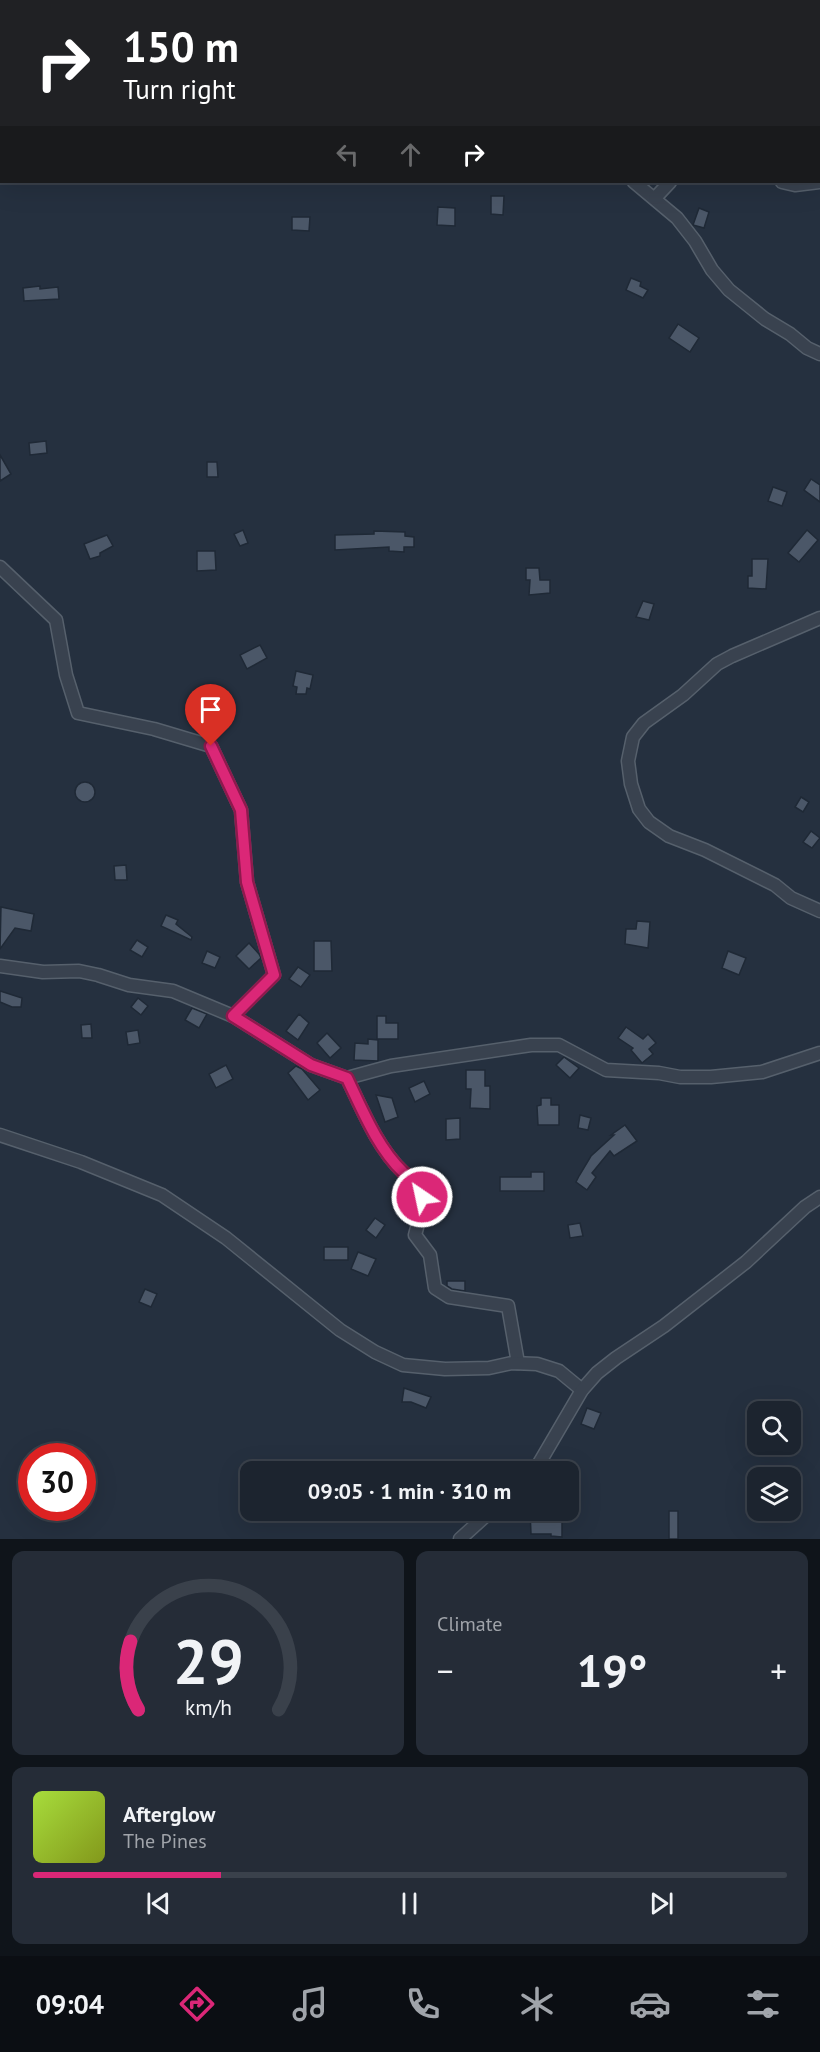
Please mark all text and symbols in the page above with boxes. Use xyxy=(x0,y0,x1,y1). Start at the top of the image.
text: 150 m xyxy=(123,19,239,74)
icon: right xyxy=(24,24,102,102)
text: Turn right xyxy=(123,72,236,106)
icon: left xyxy=(331,138,364,171)
icon: ahead xyxy=(394,138,427,171)
icon: right xyxy=(457,138,490,171)
pin xyxy=(185,684,236,746)
icon: arrive xyxy=(194,693,227,726)
position arrow xyxy=(390,1165,454,1229)
map controls xyxy=(747,1401,801,1521)
button: search xyxy=(747,1401,801,1455)
speed limit sign: 30 xyxy=(18,1443,96,1521)
button: layers xyxy=(747,1467,801,1521)
text: 09:05 · 1 min · 310 m xyxy=(308,1477,511,1505)
text: Climate xyxy=(437,1611,503,1637)
text: 29 xyxy=(173,1620,243,1701)
text: 19° xyxy=(577,1641,647,1699)
text: − xyxy=(437,1649,454,1692)
text: + xyxy=(770,1649,787,1692)
text: km/h xyxy=(184,1693,231,1721)
text: Afterglow xyxy=(123,1800,215,1828)
text: The Pines xyxy=(123,1828,207,1854)
icon: previous xyxy=(142,1887,175,1920)
icon: pause xyxy=(393,1887,426,1920)
icon: next xyxy=(645,1887,678,1920)
icon: directions xyxy=(176,1983,218,2025)
icon: music xyxy=(289,1983,331,2025)
icon: phone xyxy=(402,1983,444,2025)
icon: climate xyxy=(516,1983,558,2025)
icon: car xyxy=(629,1983,671,2025)
icon: filters xyxy=(742,1983,784,2025)
text: 09:04 xyxy=(36,1987,104,2021)

